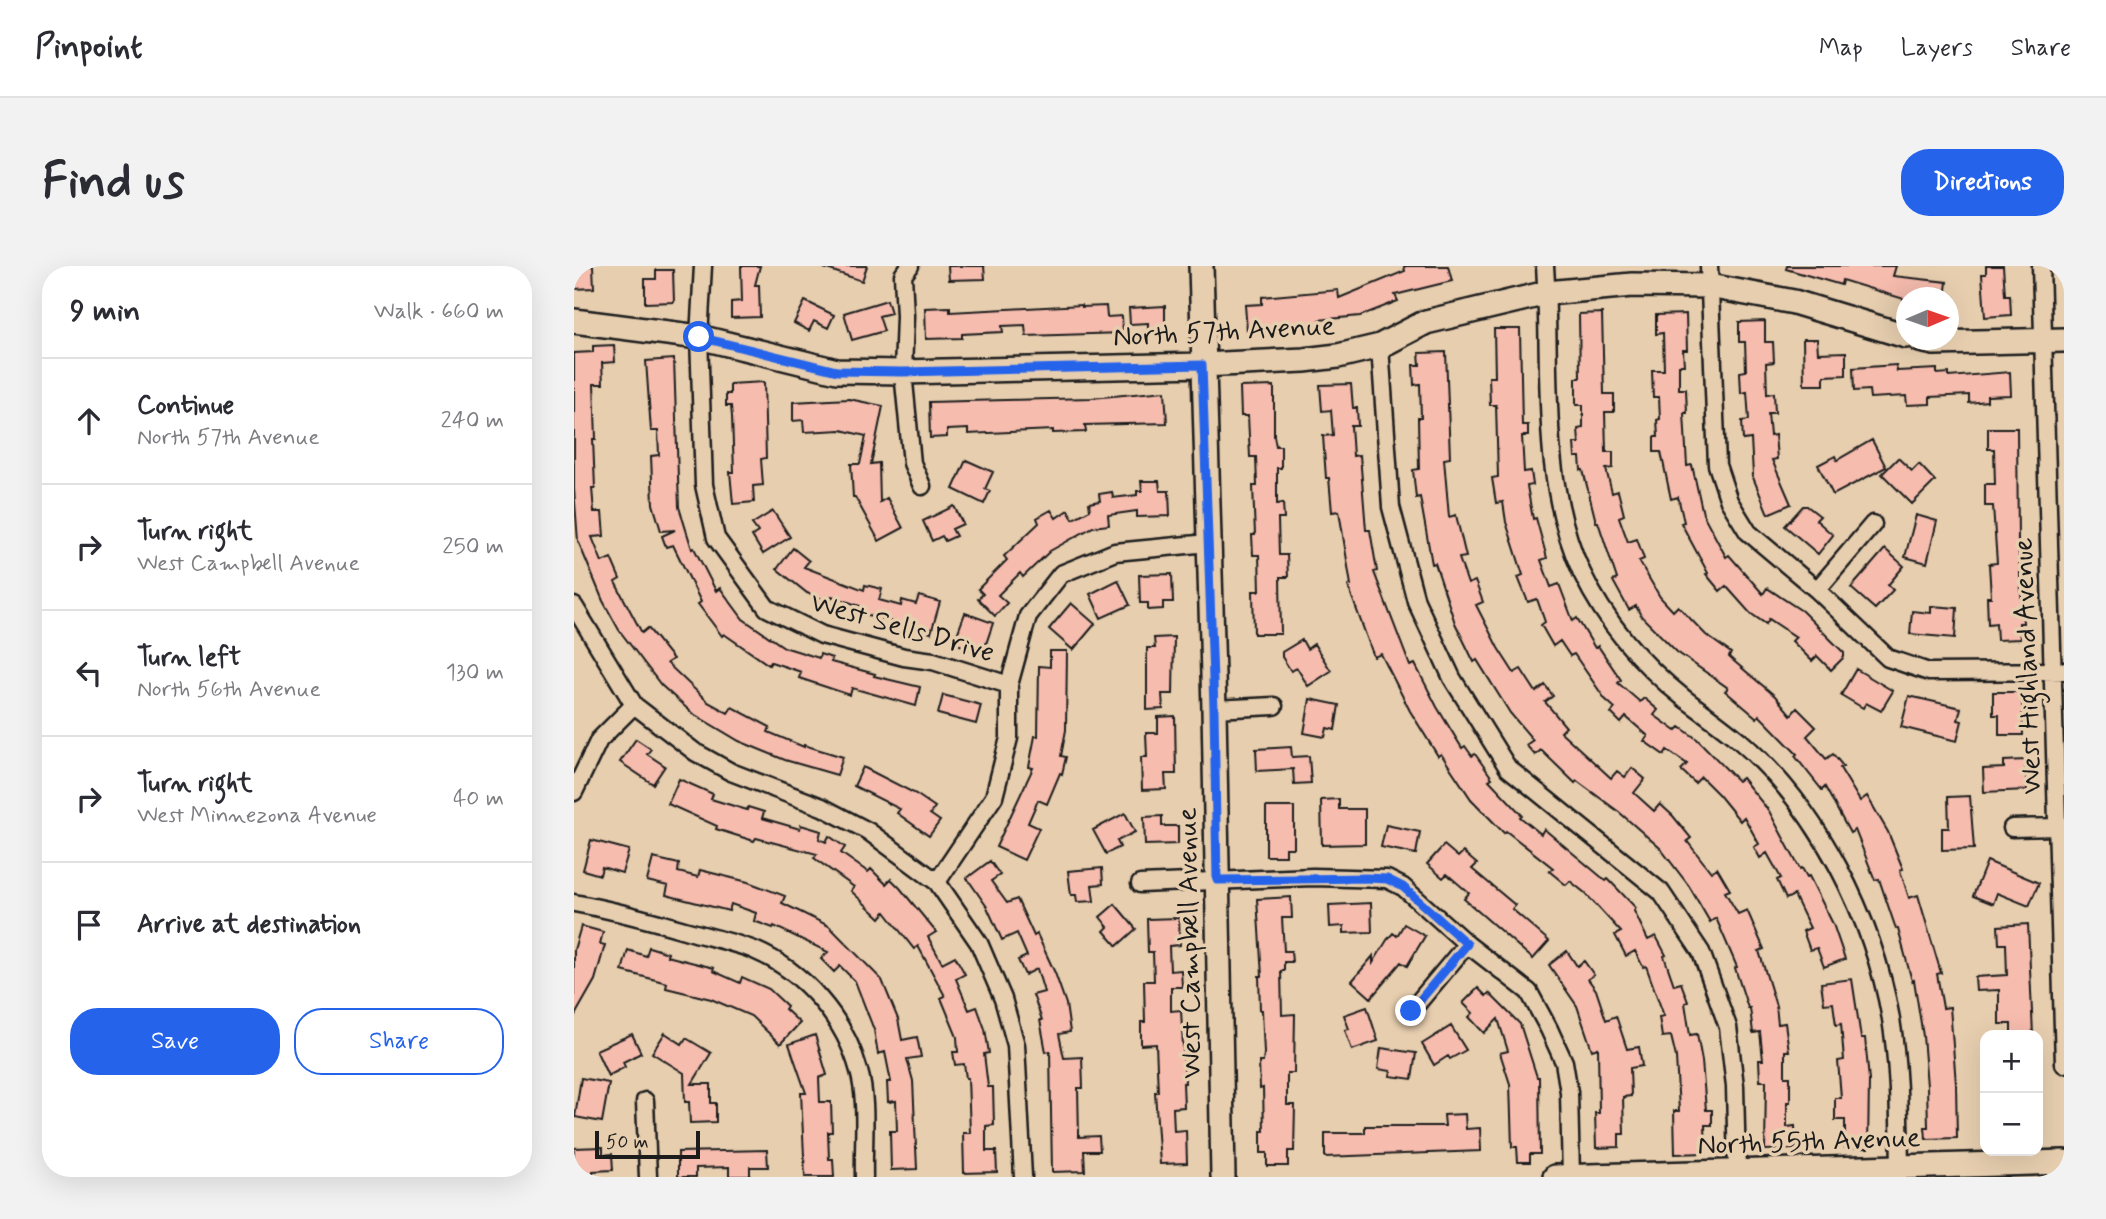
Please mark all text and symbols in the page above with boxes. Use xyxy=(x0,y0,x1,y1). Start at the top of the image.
text: Pinpoint xyxy=(35,26,143,70)
text: Map xyxy=(1819,33,1863,64)
text: Layers xyxy=(1901,33,1973,64)
text: Share xyxy=(2011,33,2071,64)
button: Directions xyxy=(1901,149,2064,216)
text: Find us xyxy=(42,150,185,215)
north arrow xyxy=(1896,287,1959,350)
text: 9 min xyxy=(70,292,140,331)
text: Walk · 660 m xyxy=(374,297,504,327)
street label: North 57th Avenue xyxy=(1112,308,1336,357)
route start xyxy=(683,321,714,352)
text: Continue xyxy=(137,389,234,423)
icon: ahead xyxy=(70,402,108,440)
text: 240 m xyxy=(440,406,504,436)
text: North 57th Avenue xyxy=(137,423,320,453)
text: Turn right xyxy=(137,515,253,549)
icon: right xyxy=(70,528,108,566)
text: 250 m xyxy=(442,532,504,562)
street label: West Highland Avenue xyxy=(2006,537,2054,795)
text: West Campbell Avenue xyxy=(137,549,360,579)
street label: West Sells Drive xyxy=(806,584,999,672)
text: Turn left xyxy=(137,641,241,675)
icon: left xyxy=(70,654,108,692)
text: 130 m xyxy=(446,658,504,688)
text: North 56th Avenue xyxy=(137,675,321,705)
text: Turn right xyxy=(137,767,253,801)
icon: right xyxy=(70,780,108,818)
text: 40 m xyxy=(453,784,504,814)
text: West Minnezona Avenue xyxy=(137,801,377,831)
street label: West Campbell Avenue xyxy=(1170,807,1211,1079)
icon: arrive xyxy=(70,906,108,944)
text: Arrive at destination xyxy=(137,908,361,942)
route end xyxy=(1395,995,1426,1026)
button: Save xyxy=(70,1008,280,1075)
button: Share xyxy=(294,1008,504,1075)
map controls xyxy=(1980,1030,2043,1156)
button: + xyxy=(1980,1030,2043,1093)
button: − xyxy=(1980,1093,2043,1156)
street label: North 55th Avenue xyxy=(1697,1120,1921,1165)
scale bar xyxy=(595,1128,700,1160)
text: 50 m xyxy=(606,1130,649,1155)

